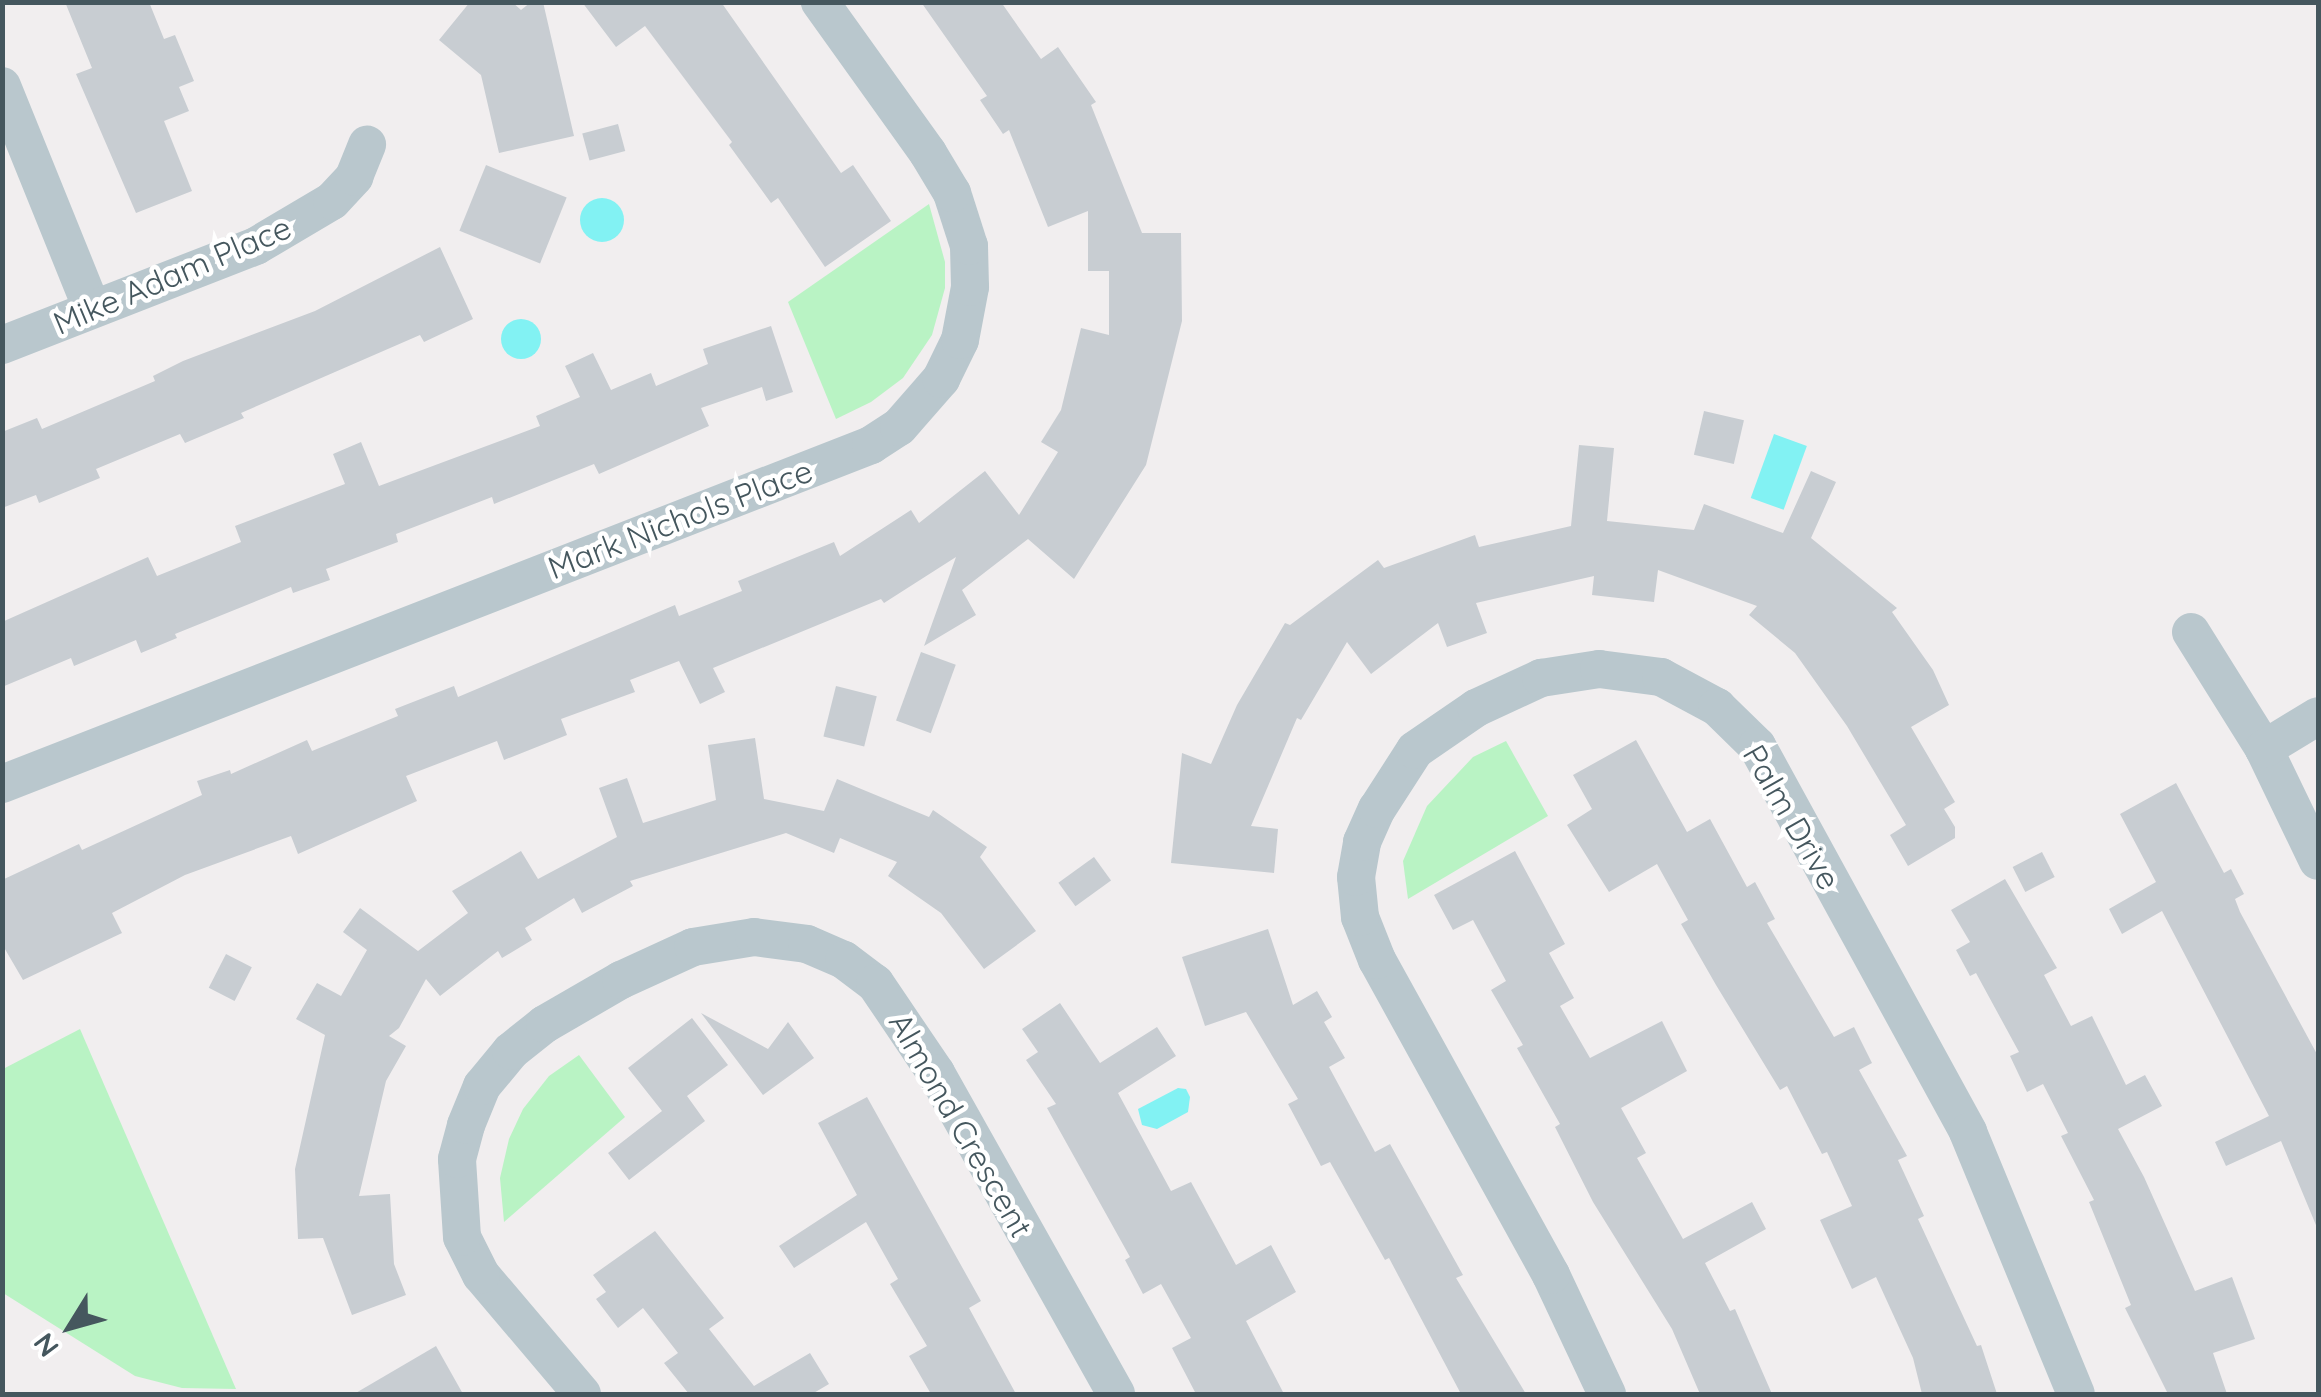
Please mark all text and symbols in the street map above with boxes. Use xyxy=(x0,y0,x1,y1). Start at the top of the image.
street label: Mike Adam Place xyxy=(47,208,297,342)
street label: Mark Nichols Place xyxy=(542,451,818,587)
street label: Palm Drive xyxy=(1735,738,1849,896)
street label: Almond Crescent xyxy=(881,1006,1041,1244)
north arrow xyxy=(20,1277,120,1377)
text: N xyxy=(25,1327,66,1364)

